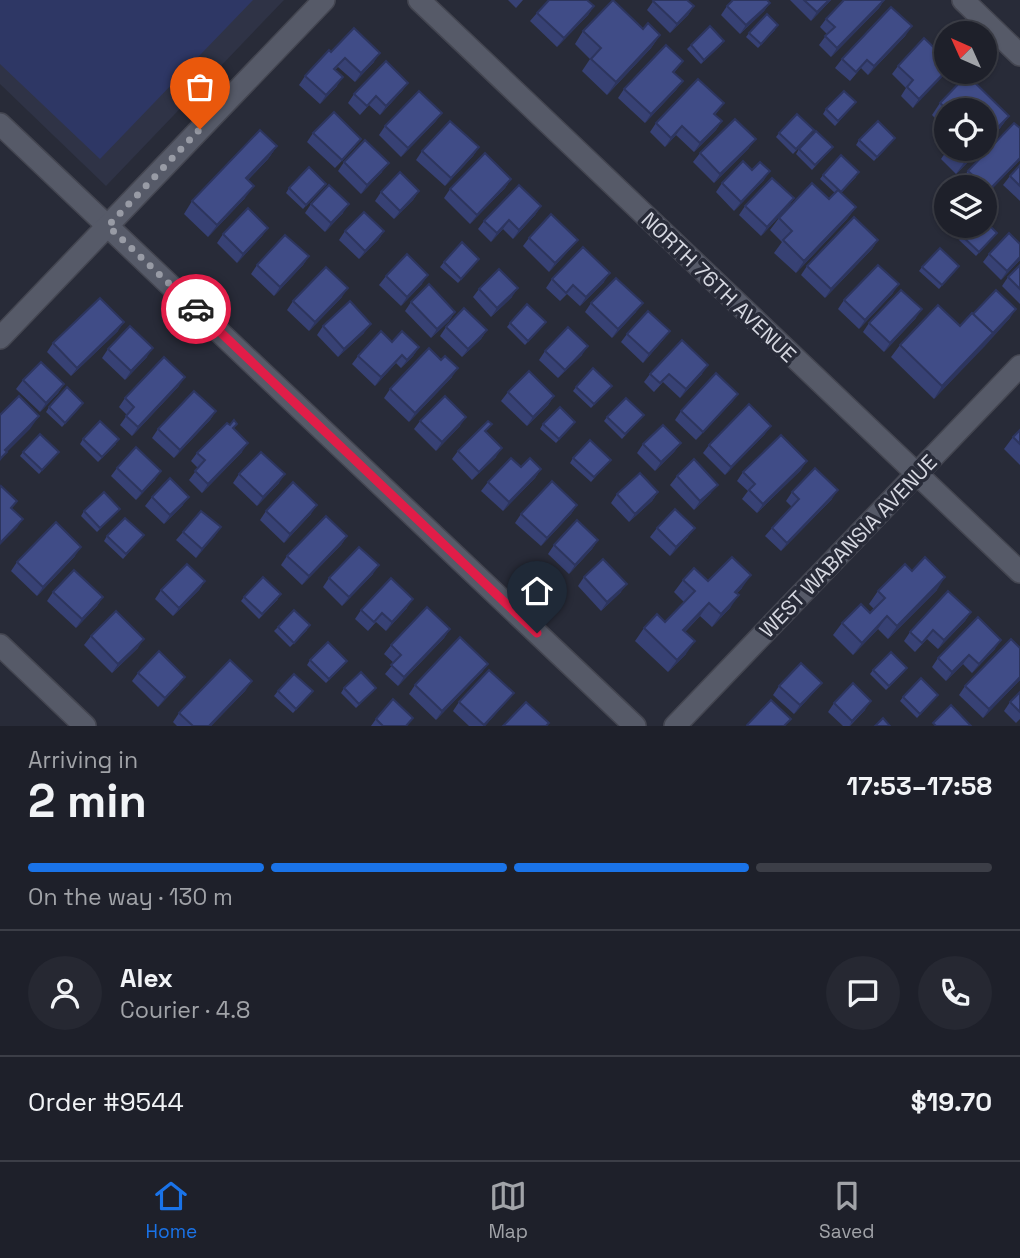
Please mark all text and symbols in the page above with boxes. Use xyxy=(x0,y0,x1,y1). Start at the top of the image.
north arrow xyxy=(934,21,998,84)
map controls xyxy=(934,21,997,238)
pin xyxy=(170,57,230,129)
icon: bag xyxy=(181,68,219,106)
button: locate xyxy=(934,98,997,161)
button: layers xyxy=(934,175,997,238)
street label: NORTH 76TH AVENUE xyxy=(636,206,802,368)
courier xyxy=(161,274,231,344)
icon: car xyxy=(177,290,215,328)
street label: WEST WABANSIA AVENUE xyxy=(753,449,943,643)
pin xyxy=(507,561,567,633)
icon: home xyxy=(518,572,556,610)
text: Arriving in xyxy=(28,745,138,775)
text: 17:53–17:58 xyxy=(846,769,992,803)
text: 2 min xyxy=(28,772,147,830)
text: On the way · 130 m xyxy=(28,882,233,912)
button: person xyxy=(28,956,102,1030)
button: chat xyxy=(826,956,900,1030)
button: phone xyxy=(918,956,992,1030)
text: Alex xyxy=(120,961,173,995)
text: Courier · 4.8 xyxy=(120,995,250,1025)
text: Order #9544 xyxy=(28,1085,184,1119)
text: $19.70 xyxy=(911,1085,992,1119)
tab: Home xyxy=(146,1177,197,1244)
tab: Map xyxy=(488,1177,528,1244)
tab: Saved xyxy=(819,1177,874,1244)

